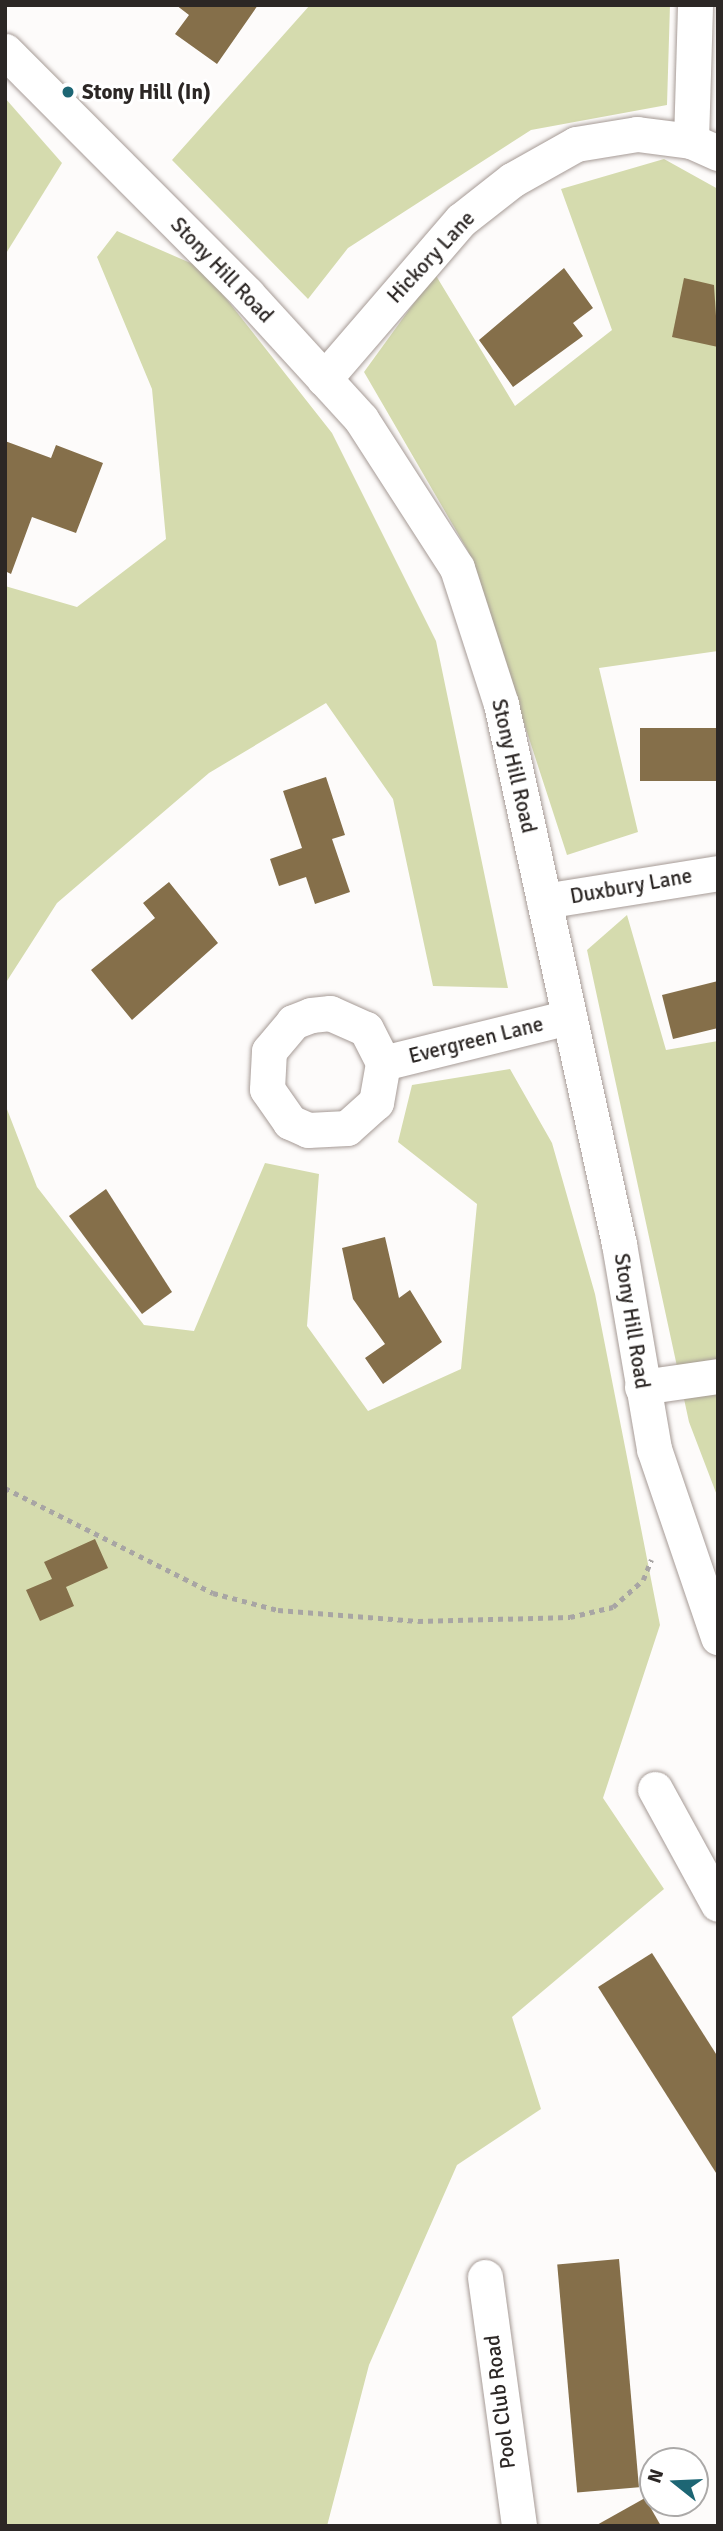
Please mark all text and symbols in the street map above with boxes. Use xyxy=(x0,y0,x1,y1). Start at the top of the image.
place label: Stony Hill (In) xyxy=(82,79,211,105)
marker: Stony Hill (In) xyxy=(60,84,76,100)
street label: Hickory Lane xyxy=(382,206,480,308)
street label: Stony Hill Road xyxy=(165,212,279,328)
street label: Stony Hill Road xyxy=(486,697,542,835)
street label: Duxbury Lane xyxy=(568,863,694,909)
street label: Evergreen Lane xyxy=(406,1011,546,1069)
street label: Stony Hill Road xyxy=(609,1251,655,1391)
street label: Pool Club Road xyxy=(479,2334,521,2470)
north arrow xyxy=(639,2447,709,2517)
text: N xyxy=(642,2466,669,2486)

